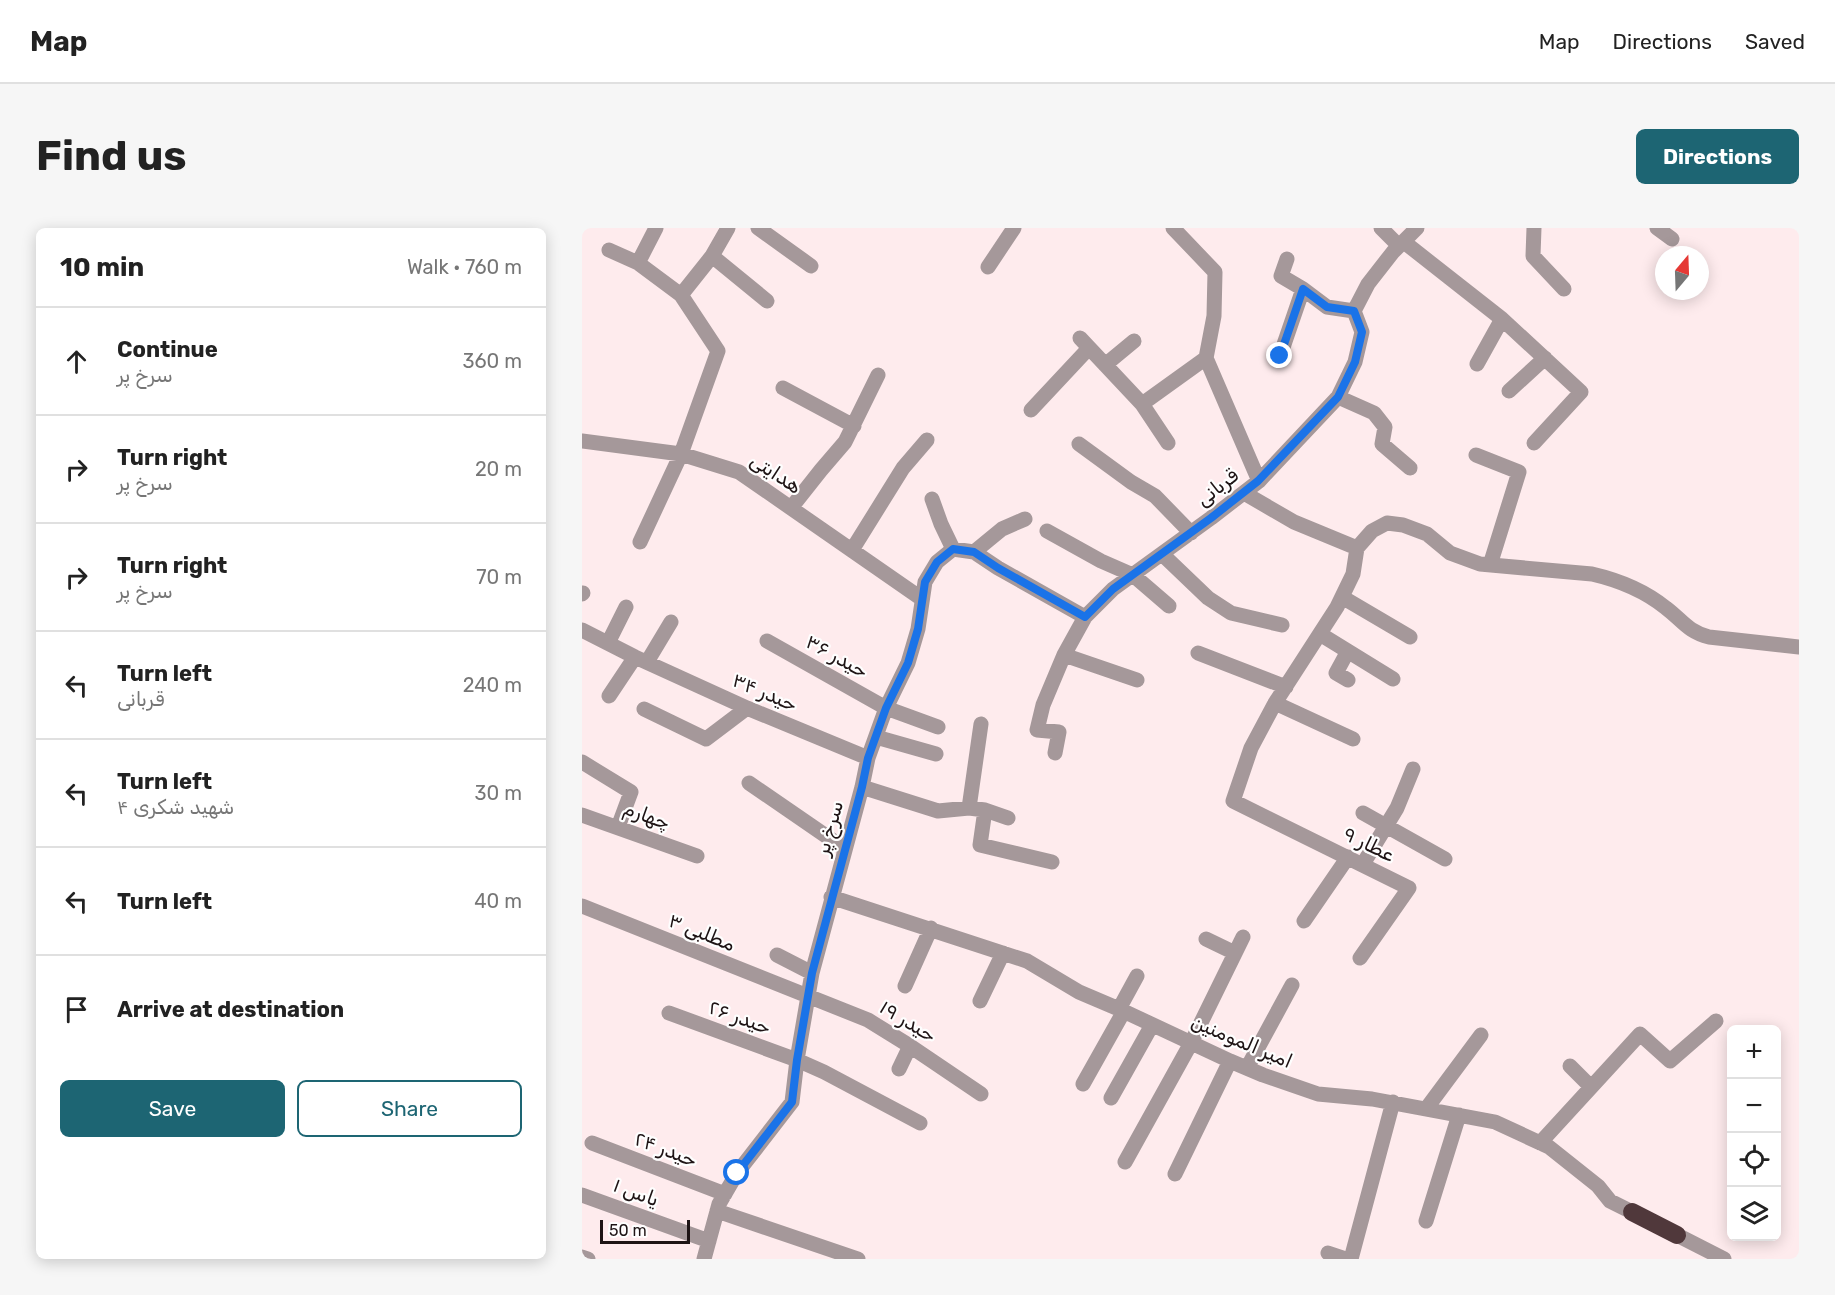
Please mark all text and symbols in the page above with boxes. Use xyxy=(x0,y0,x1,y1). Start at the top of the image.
text: Map xyxy=(30,25,87,58)
text: Map xyxy=(1539,29,1580,54)
text: Directions xyxy=(1613,29,1712,54)
text: Saved xyxy=(1745,29,1805,54)
button: Directions xyxy=(1636,129,1799,184)
text: Find us xyxy=(36,131,187,181)
north arrow xyxy=(1655,246,1709,300)
text: 10 min xyxy=(60,252,144,283)
text: Walk · 760 m xyxy=(407,255,522,279)
text: Continue xyxy=(117,336,218,363)
route end xyxy=(1266,342,1292,368)
icon: ahead xyxy=(60,345,93,378)
text: 360 m xyxy=(463,349,522,373)
text: سرخ پر xyxy=(117,363,173,387)
text: Turn right xyxy=(117,444,227,471)
street label: هدایتی xyxy=(746,448,806,498)
icon: right xyxy=(60,453,93,486)
text: 20 m xyxy=(475,457,522,481)
street label: قربانی xyxy=(1191,463,1243,511)
text: سرخ پر xyxy=(117,471,173,495)
text: Turn right xyxy=(117,552,227,579)
icon: right xyxy=(60,561,93,594)
text: 70 m xyxy=(476,565,522,589)
text: سرخ پر xyxy=(117,579,173,603)
street label: حیدر ۳۶ xyxy=(802,629,872,683)
text: Turn left xyxy=(117,660,212,687)
street label: حیدر ۳۴ xyxy=(729,668,801,716)
icon: left xyxy=(60,669,93,702)
text: 240 m xyxy=(463,673,522,697)
text: قربانی xyxy=(117,687,164,711)
text: Turn left xyxy=(117,768,212,795)
icon: left xyxy=(60,777,93,810)
text: 30 m xyxy=(475,781,522,805)
text: شهید شکری ۴ xyxy=(117,795,234,819)
street label: چهارم xyxy=(620,796,674,836)
street label: سرخ پر xyxy=(809,798,850,860)
street label: عطار ۹ xyxy=(1339,821,1399,867)
icon: left xyxy=(60,885,93,918)
text: Turn left xyxy=(117,888,212,915)
text: 40 m xyxy=(474,889,522,913)
street label: مطلبی ۳ xyxy=(665,908,739,956)
icon: arrive xyxy=(60,993,93,1026)
street label: حیدر ۲۶ xyxy=(706,995,774,1039)
street label: حیدر ۱۹ xyxy=(875,995,941,1047)
text: Arrive at destination xyxy=(117,996,344,1023)
street label: امیر المومنین xyxy=(1188,1009,1296,1073)
map controls xyxy=(1727,1025,1781,1241)
button: + xyxy=(1727,1025,1781,1079)
button: − xyxy=(1727,1079,1781,1133)
button: Save xyxy=(60,1080,285,1137)
button: Share xyxy=(297,1080,522,1137)
street label: حیدر ۲۴ xyxy=(631,1126,701,1172)
button: locate xyxy=(1727,1133,1781,1187)
route start xyxy=(723,1159,749,1185)
street label: یاس ۱ xyxy=(610,1173,662,1211)
button: layers xyxy=(1727,1187,1781,1241)
scale bar xyxy=(600,1217,690,1244)
text: 50 m xyxy=(609,1221,647,1240)

